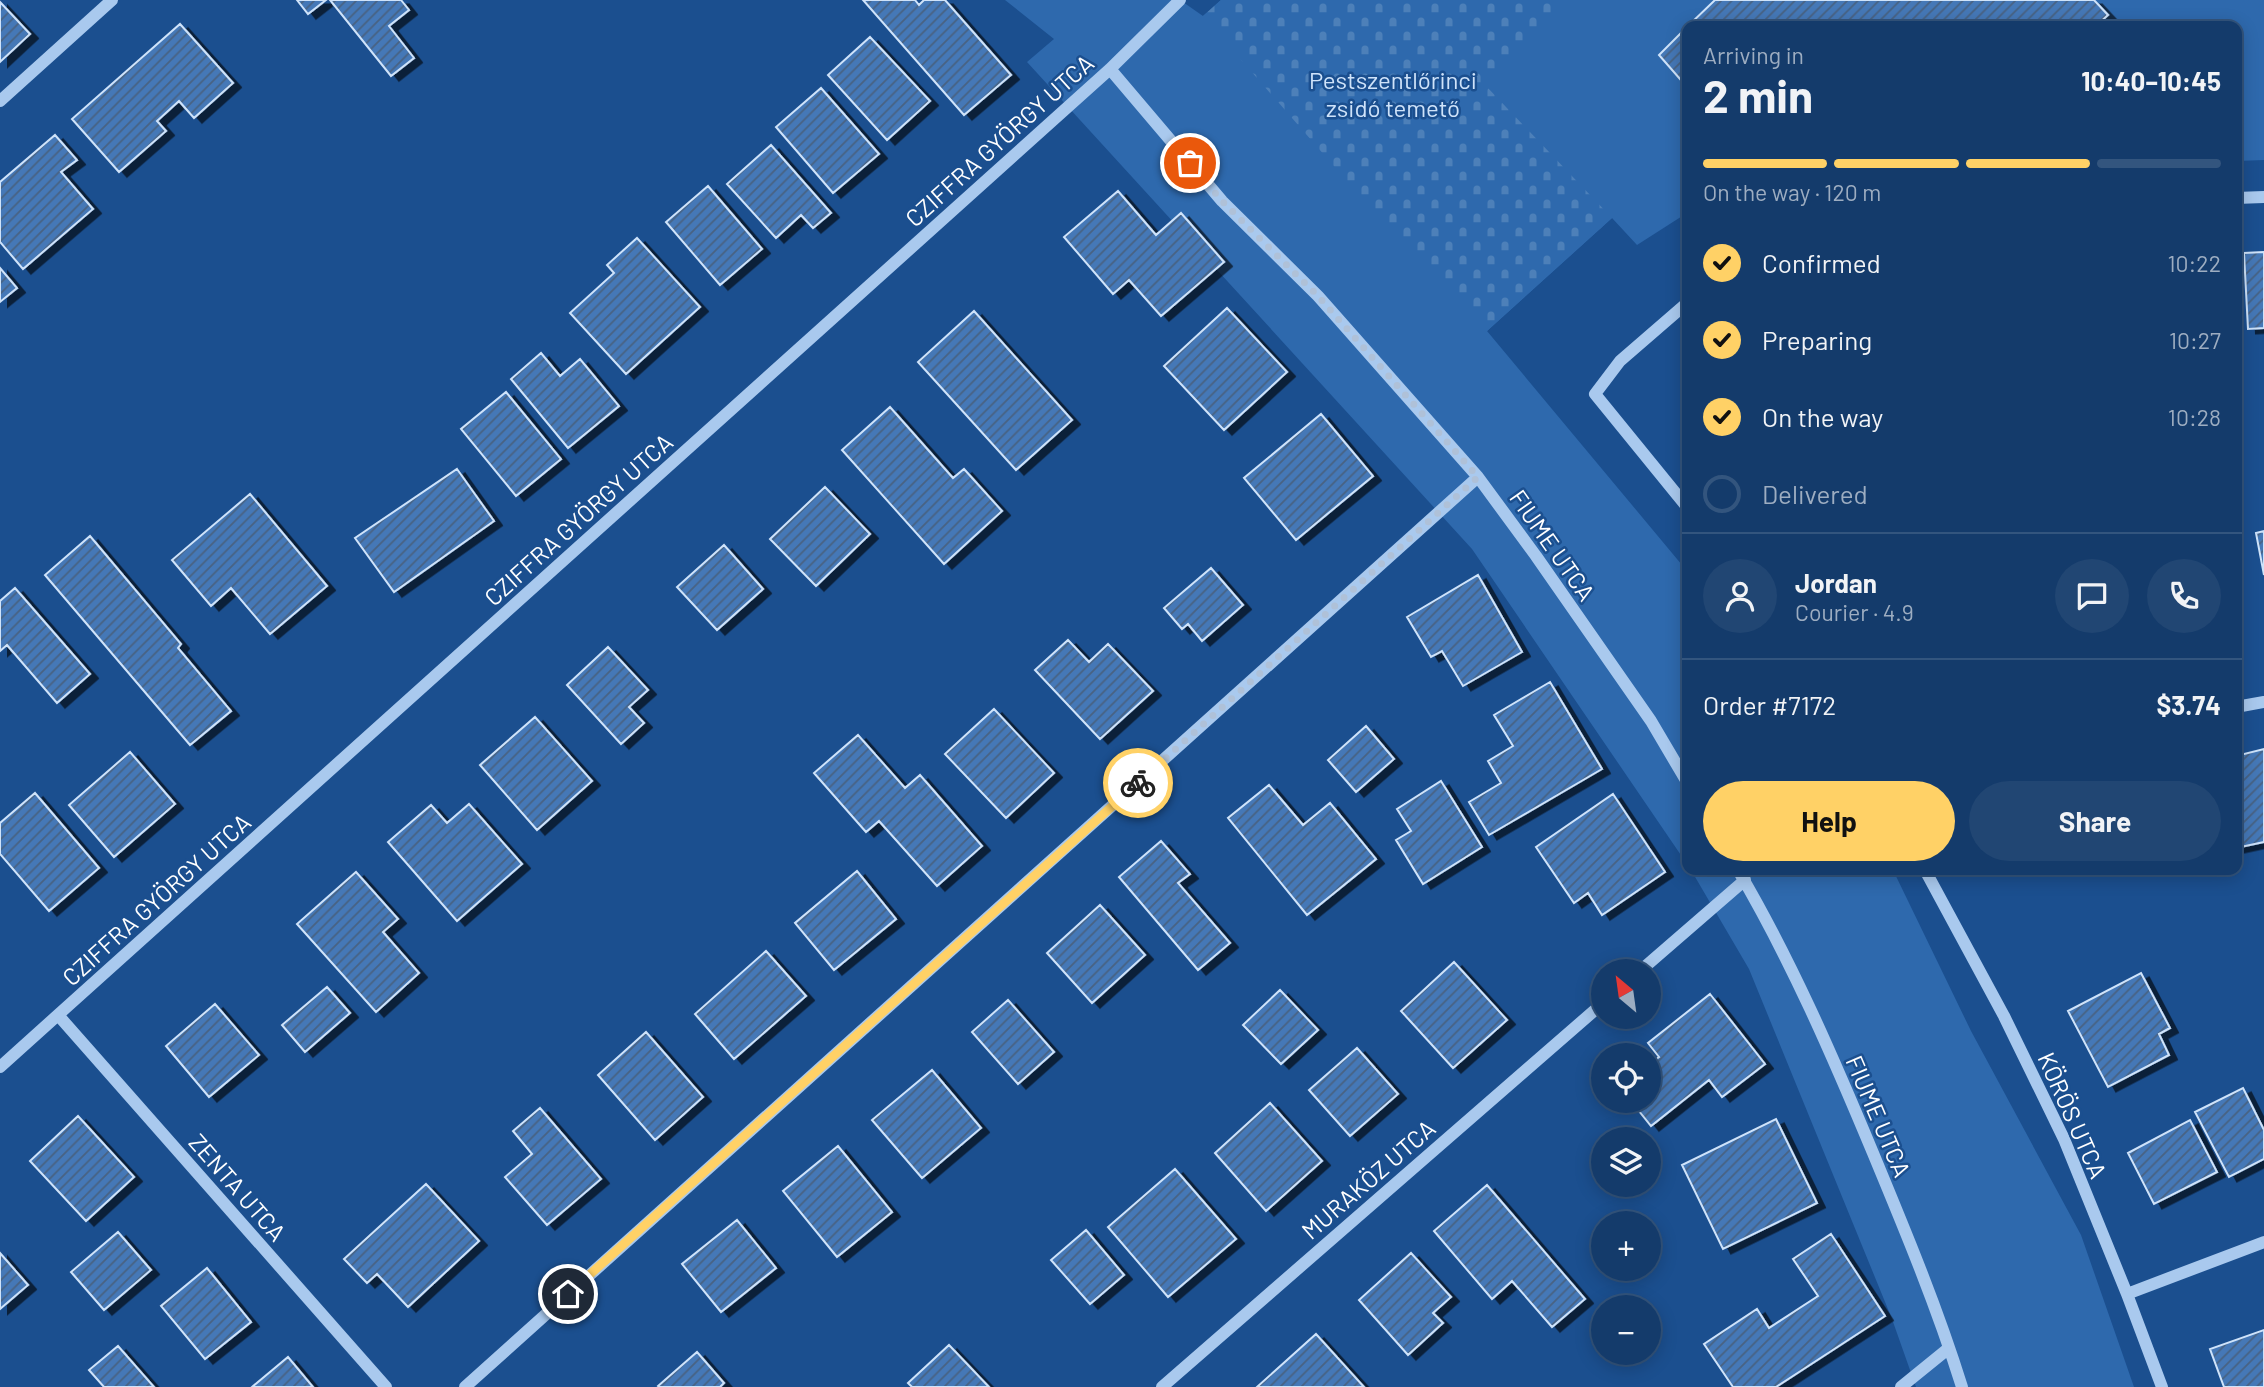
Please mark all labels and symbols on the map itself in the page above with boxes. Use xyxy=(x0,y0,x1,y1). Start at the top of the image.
street label: CZIFFRA GYÖRGY UTCA xyxy=(899,48,1099,232)
park label: Pestszentlőrinci zsidó temető xyxy=(1309,65,1477,122)
pin xyxy=(1160,133,1220,193)
street label: CZIFFRA GYÖRGY UTCA xyxy=(478,427,678,611)
street label: FIUME UTCA xyxy=(1504,484,1602,606)
courier xyxy=(1103,748,1173,818)
street label: CZIFFRA GYÖRGY UTCA xyxy=(56,807,256,991)
north arrow xyxy=(1591,959,1661,1029)
street label: KÖRÖS UTCA xyxy=(2032,1047,2114,1183)
street label: FIUME UTCA xyxy=(1840,1051,1918,1181)
street label: MURAKÖZ UTCA xyxy=(1295,1113,1441,1245)
street label: ZENTA UTCA xyxy=(184,1127,292,1247)
pin xyxy=(538,1264,598,1324)

